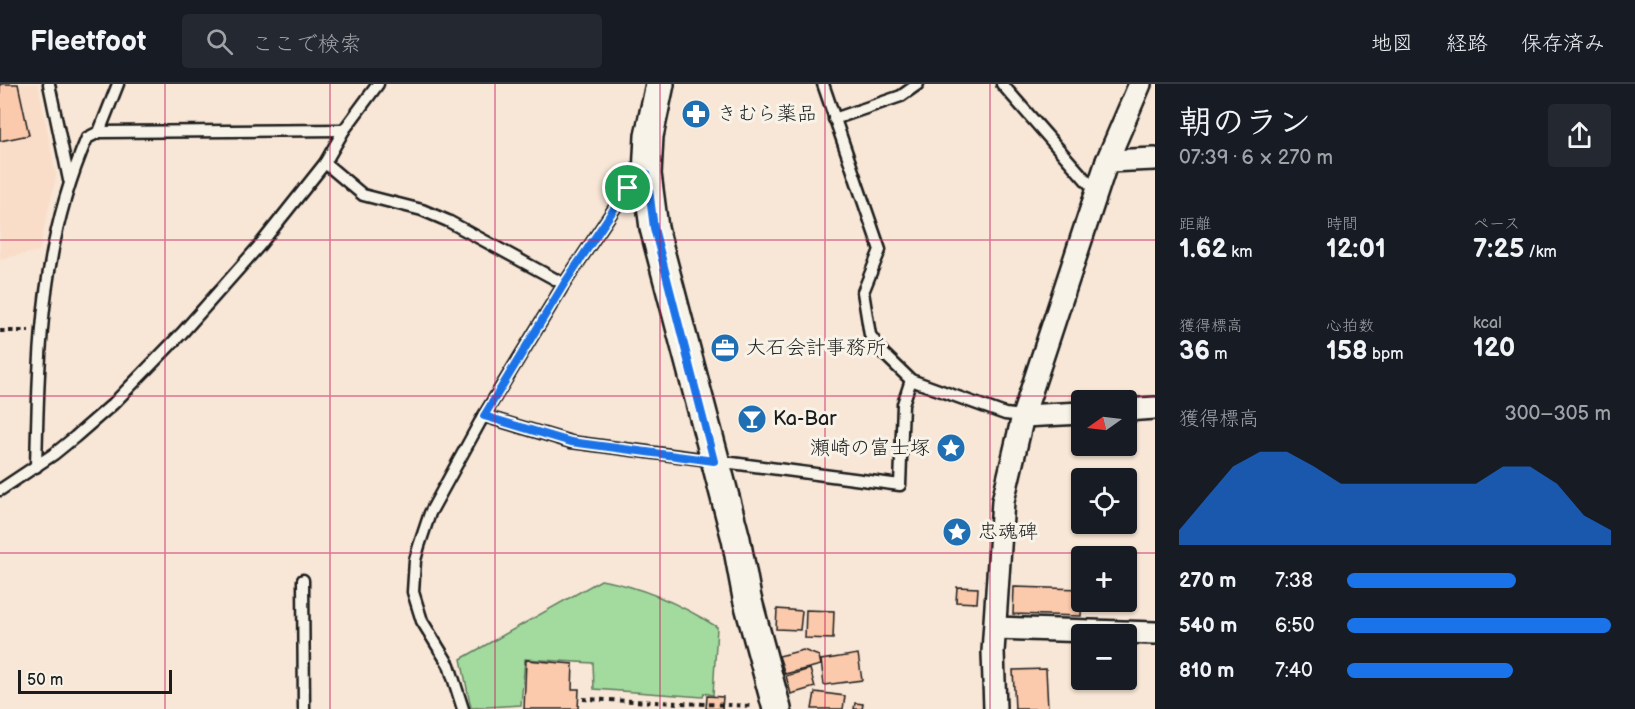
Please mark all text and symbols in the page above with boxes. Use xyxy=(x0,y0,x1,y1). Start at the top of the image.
search box xyxy=(182,14,602,68)
text: Fleetfoot xyxy=(30,25,146,58)
icon: search xyxy=(203,25,236,58)
text: ここで検索 xyxy=(251,31,361,58)
text: 地図 xyxy=(1371,31,1413,56)
text: 経路 xyxy=(1446,31,1488,56)
text: 保存済み xyxy=(1521,31,1605,56)
pharmacy icon: きむら薬品 xyxy=(680,98,712,130)
place label: きむら薬品 xyxy=(717,102,817,126)
text: 朝のラン xyxy=(1179,103,1311,143)
button: share xyxy=(1548,104,1611,167)
text: 07:39 · 6 × 270 m xyxy=(1179,146,1333,170)
pin xyxy=(602,162,653,213)
icon: arrive xyxy=(611,171,644,204)
text: 距離 xyxy=(1179,215,1211,234)
text: 時間 xyxy=(1326,215,1358,234)
text: ペース xyxy=(1473,215,1520,234)
text: 1.62 xyxy=(1179,234,1227,265)
text: 12:01 xyxy=(1326,234,1386,265)
text: 7:25 xyxy=(1473,234,1524,265)
text: km xyxy=(1227,243,1252,262)
text: /km xyxy=(1524,243,1557,262)
text: kcal xyxy=(1473,314,1502,333)
text: 獲得標高 xyxy=(1179,317,1243,336)
text: 心拍数 xyxy=(1326,317,1374,336)
office icon: 大石会計事務所 xyxy=(709,332,741,364)
text: 120 xyxy=(1473,333,1515,364)
place label: 大石会計事務所 xyxy=(746,336,886,360)
text: 36 xyxy=(1179,336,1210,367)
text: 158 xyxy=(1326,336,1368,367)
text: m xyxy=(1210,345,1228,364)
text: bpm xyxy=(1368,345,1403,364)
north arrow xyxy=(1071,390,1137,456)
map controls xyxy=(1071,390,1137,690)
text: 300–305 m xyxy=(1505,402,1611,426)
bar icon: Ka-Bar xyxy=(736,403,768,435)
place label: Ka-Bar xyxy=(773,407,837,431)
text: 獲得標高 xyxy=(1179,407,1259,431)
place icon: 瀬崎の富士塚 xyxy=(935,432,967,464)
place label: 瀬崎の富士塚 xyxy=(810,436,930,460)
button: locate xyxy=(1071,468,1137,534)
place icon: 忠魂碑 xyxy=(941,516,973,548)
place label: 忠魂碑 xyxy=(978,520,1038,544)
button: + xyxy=(1071,546,1137,612)
text: 270 m xyxy=(1179,569,1236,593)
text: 7:38 xyxy=(1275,569,1313,593)
text: 540 m xyxy=(1179,614,1237,638)
text: 6:50 xyxy=(1275,614,1314,638)
button: − xyxy=(1071,624,1137,690)
text: 810 m xyxy=(1179,659,1234,683)
text: 7:40 xyxy=(1275,659,1313,683)
scale bar xyxy=(18,667,172,694)
text: 50 m xyxy=(27,671,63,690)

